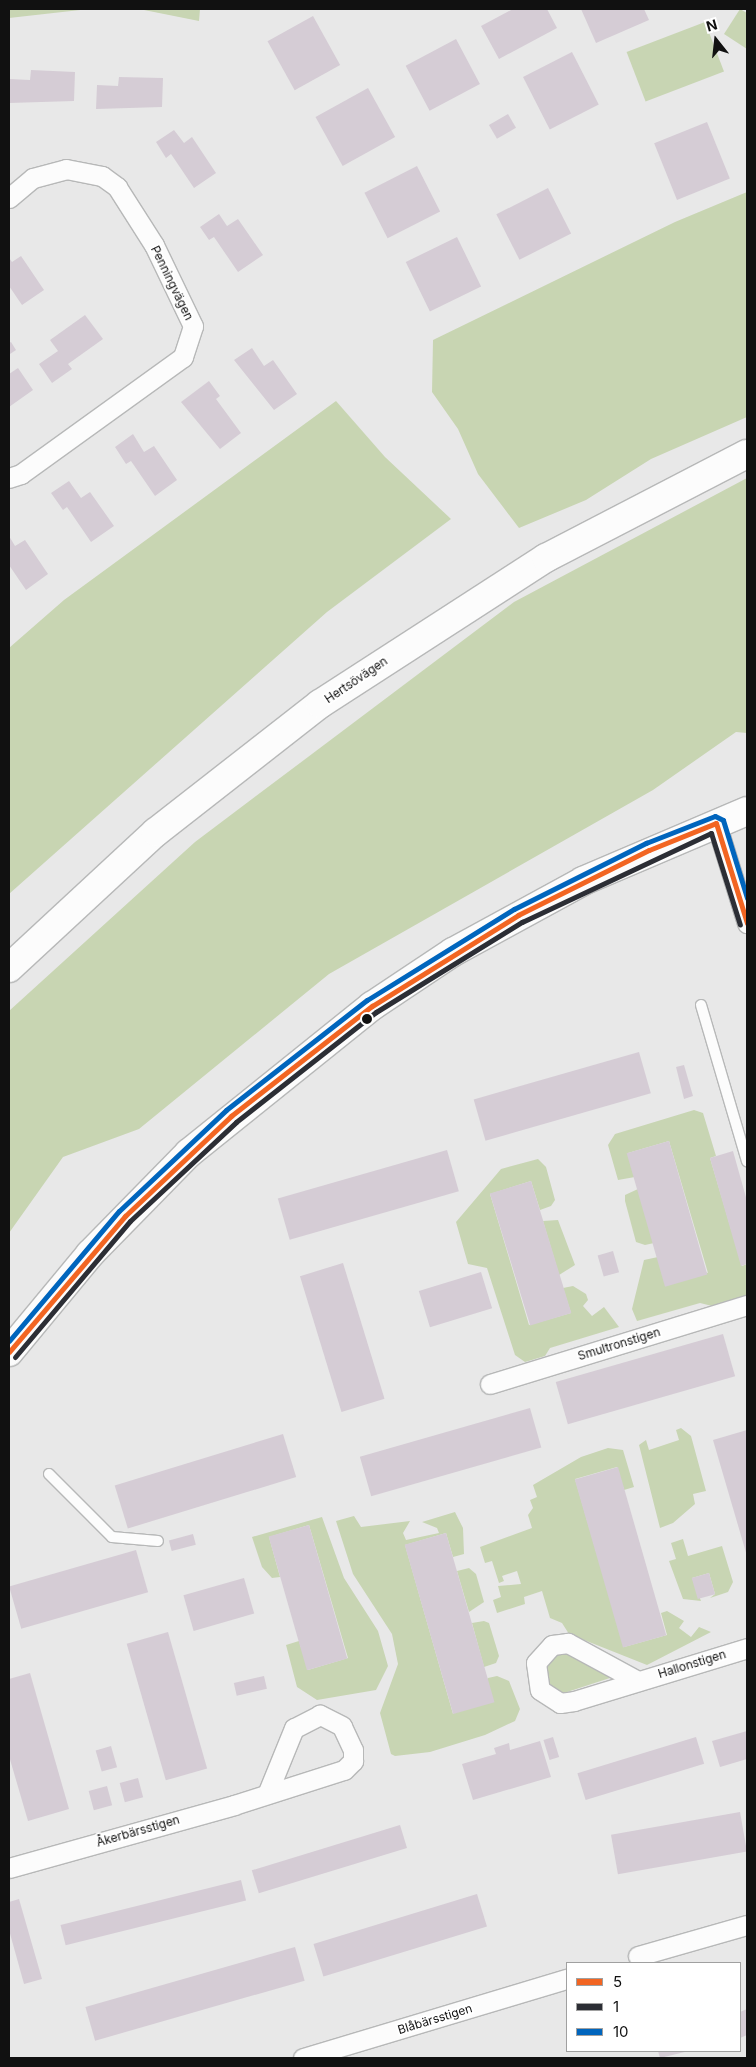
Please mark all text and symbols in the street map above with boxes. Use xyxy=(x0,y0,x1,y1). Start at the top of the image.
north arrow xyxy=(691,15,741,65)
text: N xyxy=(704,15,719,35)
street label: Penningvägen xyxy=(148,243,196,323)
street label: Hertsövägen xyxy=(322,654,390,706)
unlabelled marker xyxy=(362,1014,372,1024)
street label: Smultronstigen xyxy=(576,1325,662,1363)
street label: Hallonstigen xyxy=(656,1647,728,1681)
street label: Åkerbärsstigen xyxy=(95,1812,181,1850)
legend xyxy=(566,1962,741,2052)
text: 5 xyxy=(613,1972,622,1991)
text: 1 xyxy=(613,1997,619,2016)
street label: Blåbärsstigen xyxy=(396,2001,474,2037)
text: 10 xyxy=(613,2022,629,2041)

